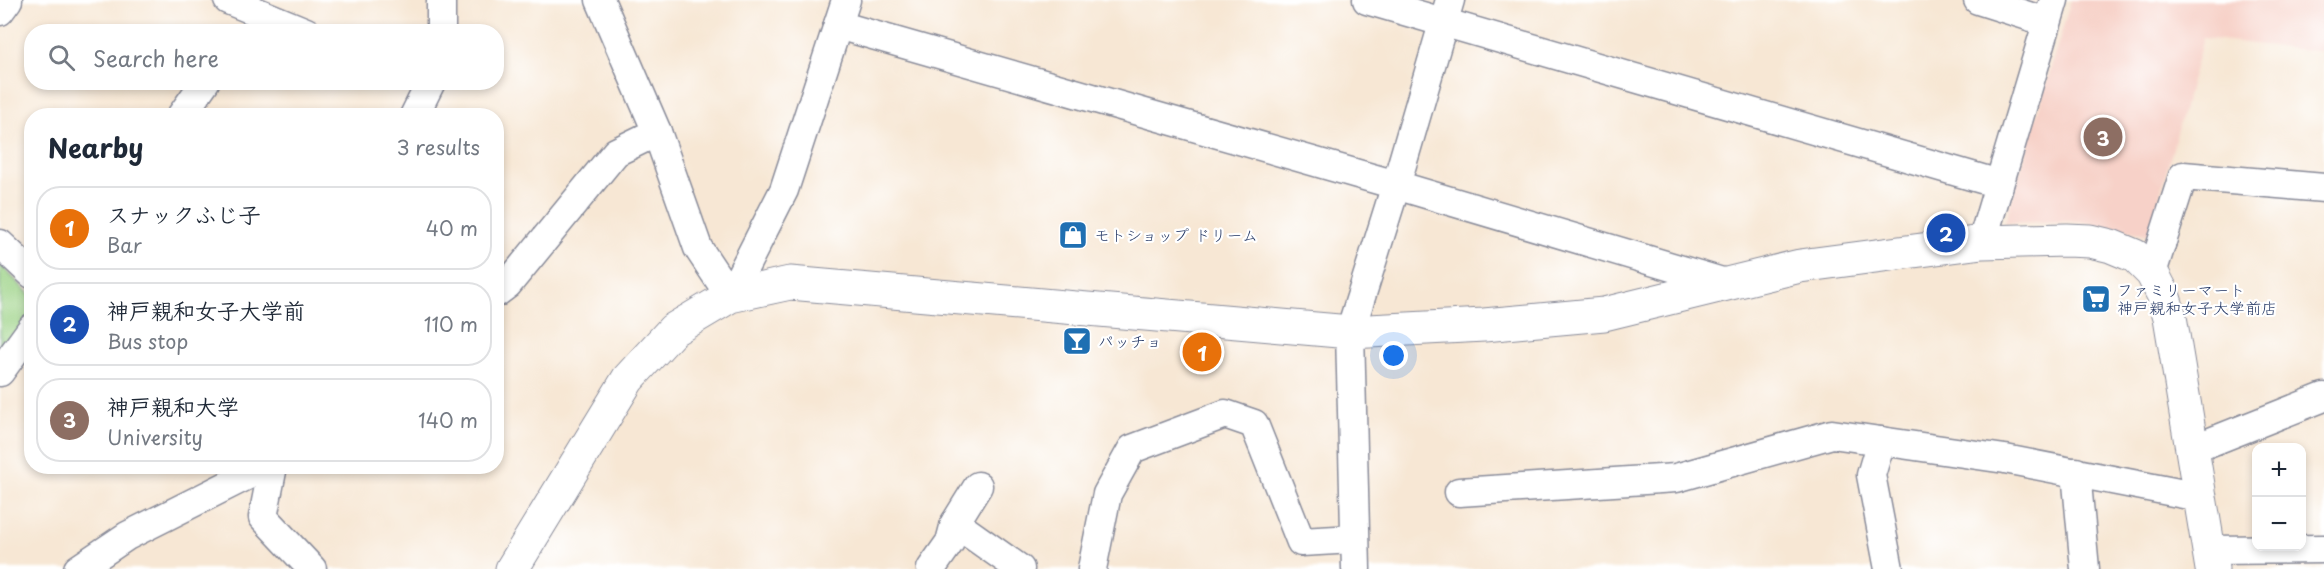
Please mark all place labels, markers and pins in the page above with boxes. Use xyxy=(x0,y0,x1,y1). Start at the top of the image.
pin: 3 xyxy=(2084,114,2122,160)
pin: 2 xyxy=(1926,210,1966,256)
shop icon: モトショップ ドリーム xyxy=(1057,219,1089,251)
place label: モトショップ ドリーム xyxy=(1094,222,1258,246)
place label: ファミリーマート 神戸親和女子大学前店 xyxy=(2117,277,2277,319)
supermarket icon: ファミリーマート 神戸親和女子大学前店 xyxy=(2080,283,2112,315)
bar icon: パッチョ xyxy=(1061,325,1093,357)
place label: パッチョ xyxy=(1098,328,1162,352)
pin: 1 xyxy=(1182,330,1222,374)

